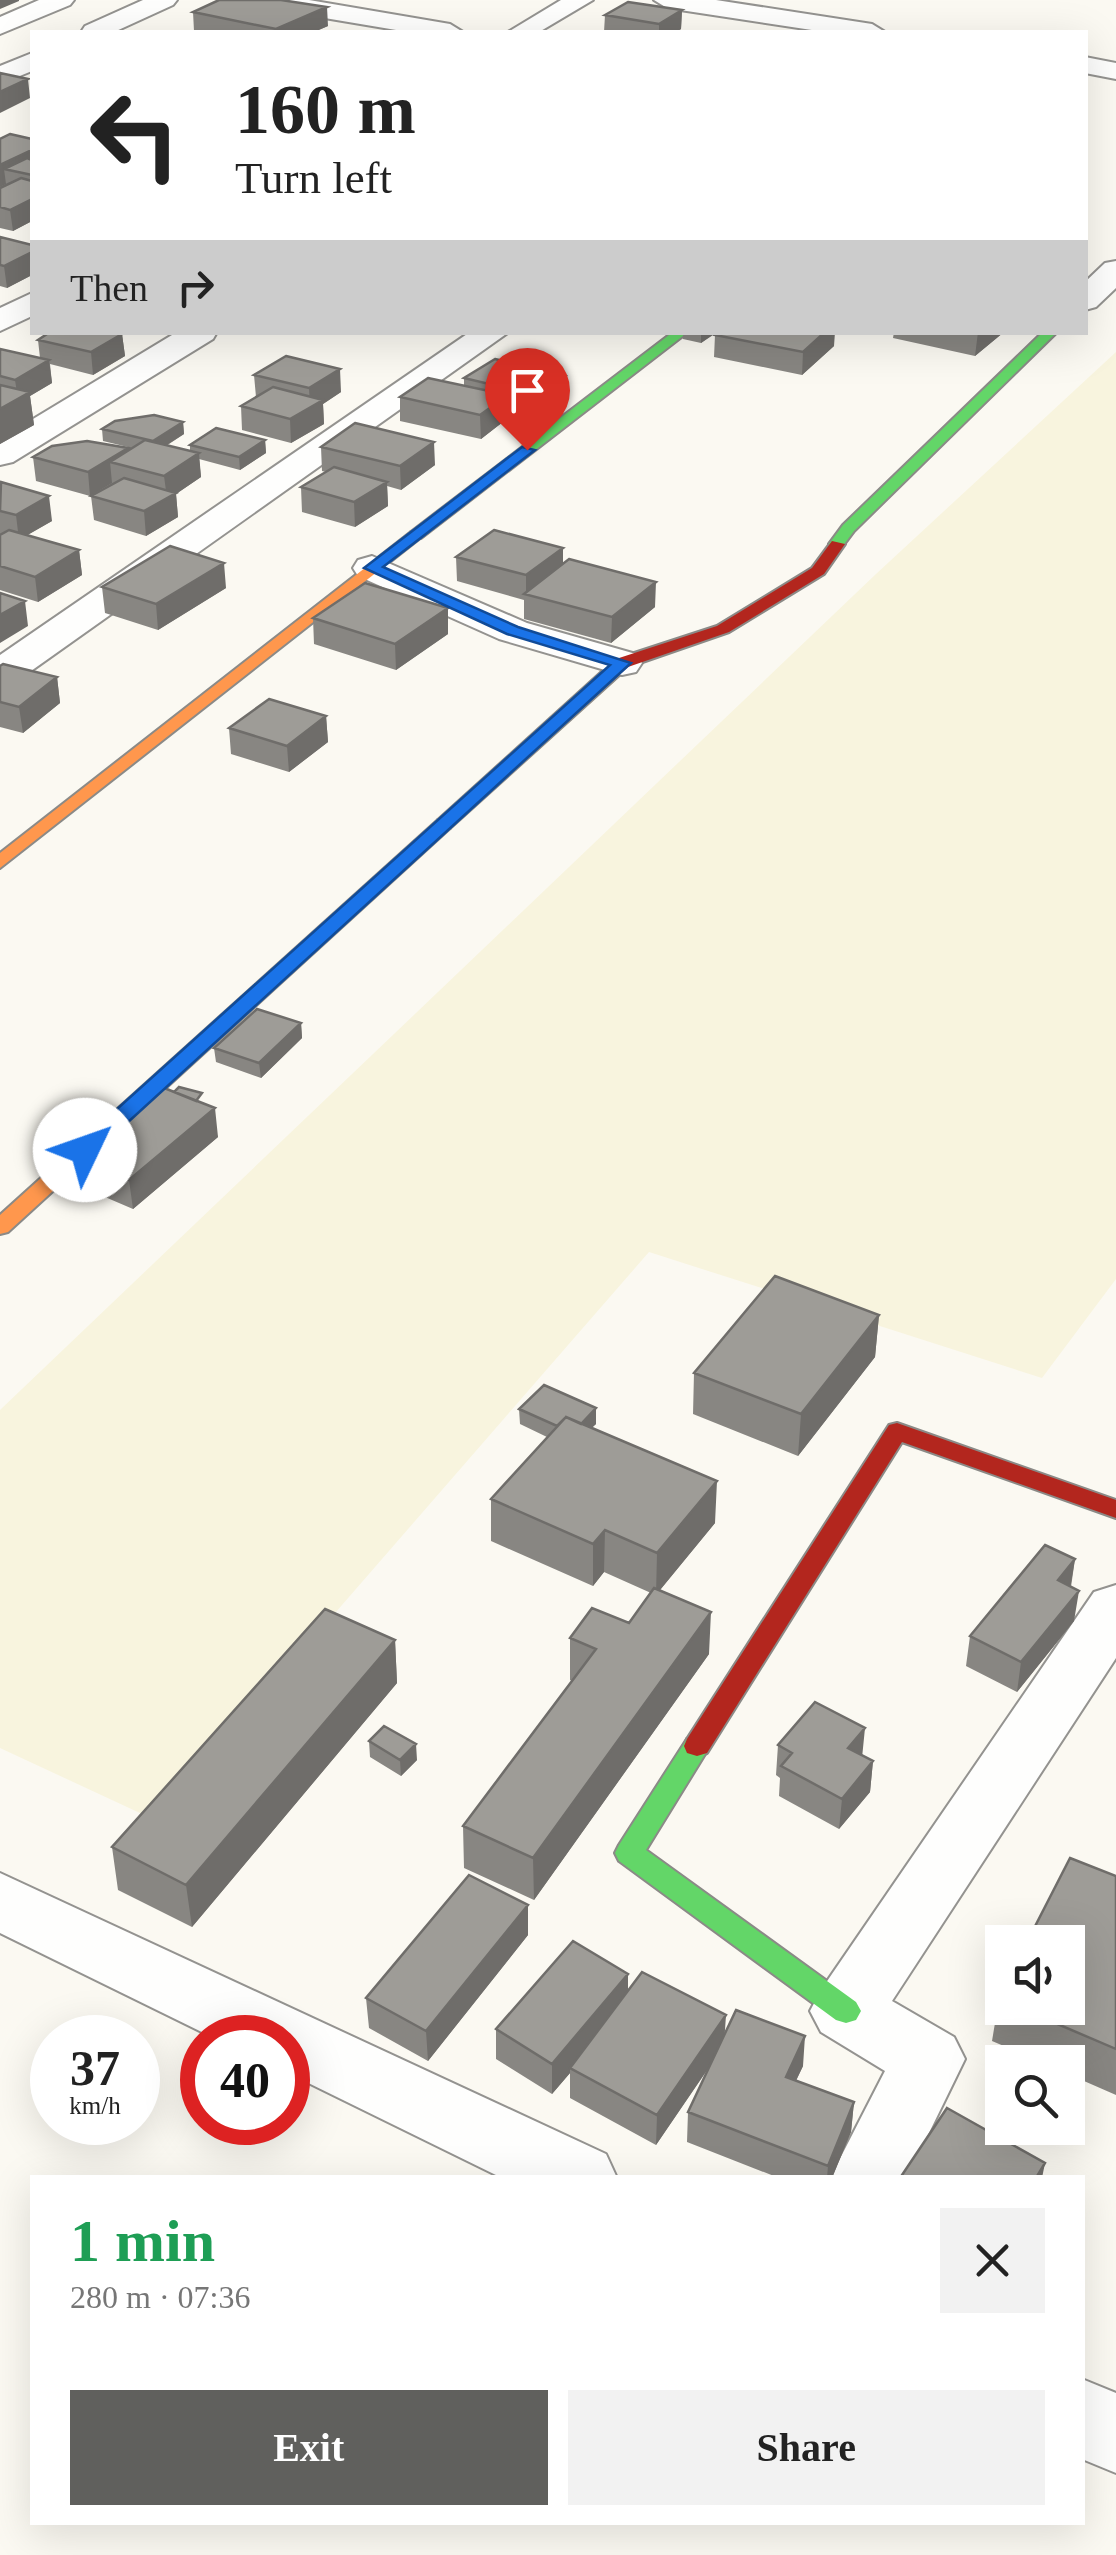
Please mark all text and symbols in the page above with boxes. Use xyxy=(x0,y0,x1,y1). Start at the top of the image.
icon: left xyxy=(70,70,200,200)
text: 160 m xyxy=(235,71,416,148)
text: Turn left xyxy=(235,153,392,203)
icon: right xyxy=(168,260,223,315)
text: Then xyxy=(70,267,148,309)
pin xyxy=(485,348,570,451)
icon: arrive xyxy=(500,363,555,418)
position arrow xyxy=(33,1098,137,1202)
map controls xyxy=(985,1925,1085,2145)
button: sound xyxy=(985,1925,1085,2025)
speed limit sign: 40 xyxy=(180,2015,310,2145)
text: 37 xyxy=(70,2040,120,2096)
button: search xyxy=(985,2045,1085,2145)
text: km/h xyxy=(69,2092,121,2119)
text: 1 min xyxy=(70,2208,215,2274)
button: close xyxy=(940,2208,1045,2313)
text: 280 m · 07:36 xyxy=(70,2279,250,2315)
button: Exit xyxy=(70,2390,548,2505)
button: Share xyxy=(568,2390,1045,2505)

